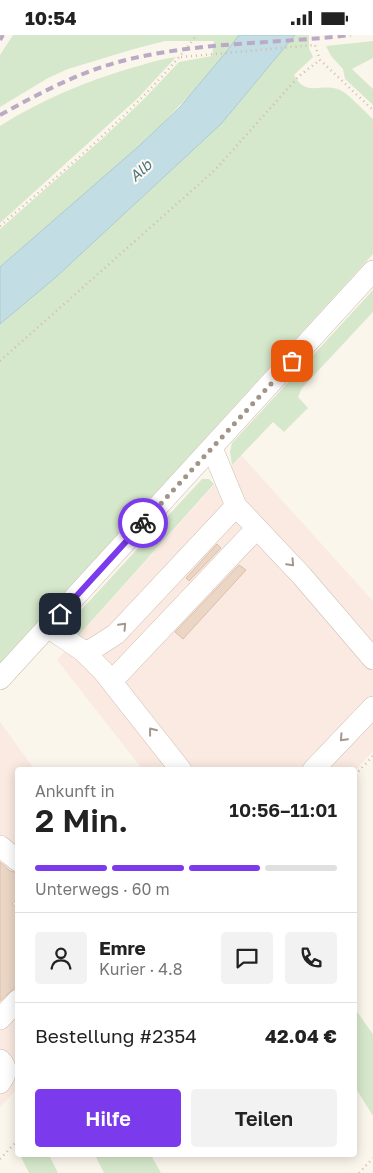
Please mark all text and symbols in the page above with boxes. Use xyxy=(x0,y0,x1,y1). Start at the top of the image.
text: 10:54 xyxy=(25,6,77,29)
water label: Alb xyxy=(125,154,156,185)
pin xyxy=(271,340,313,382)
icon: bag xyxy=(278,347,306,375)
courier xyxy=(118,498,168,548)
icon: bike xyxy=(129,509,157,537)
one-way arrow xyxy=(285,557,294,566)
pin xyxy=(39,593,81,635)
icon: home xyxy=(46,600,74,628)
one-way arrow xyxy=(117,623,126,632)
one-way arrow xyxy=(148,728,157,737)
one-way arrow xyxy=(340,733,349,742)
text: Ankunft in xyxy=(35,781,115,801)
text: 10:56–11:01 xyxy=(229,798,337,821)
text: 2 Min. xyxy=(35,801,128,839)
text: Unterwegs · 60 m xyxy=(35,879,170,899)
button: person xyxy=(35,932,87,984)
button: chat xyxy=(221,932,273,984)
button: phone xyxy=(285,932,337,984)
text: Emre xyxy=(99,936,146,959)
text: Kurier · 4.8 xyxy=(99,959,183,979)
text: Bestellung #2354 xyxy=(35,1024,197,1047)
text: 42.04 € xyxy=(265,1024,337,1047)
button: Hilfe xyxy=(35,1089,181,1147)
button: Teilen xyxy=(191,1089,337,1147)

